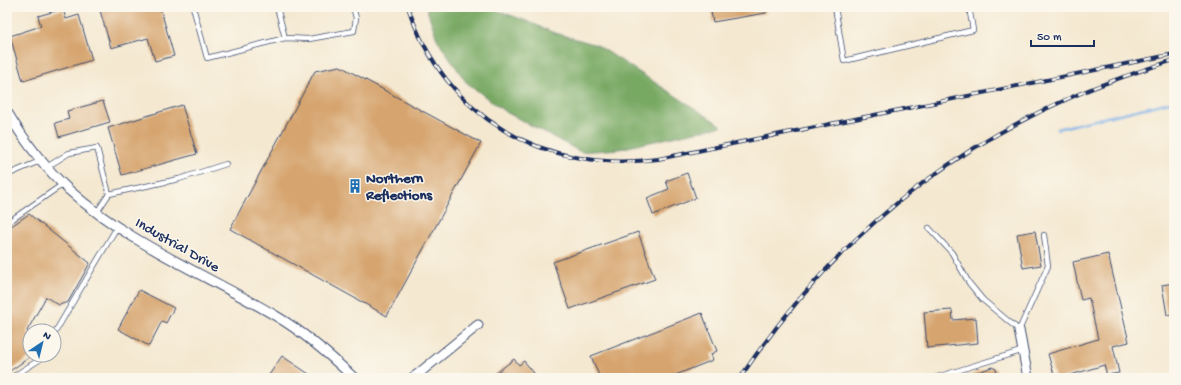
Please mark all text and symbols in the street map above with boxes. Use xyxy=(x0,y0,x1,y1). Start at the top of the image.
scale bar xyxy=(1031,22,1094,48)
text: 50 m xyxy=(1037,31,1062,45)
place label: Northern Reflections xyxy=(365,170,434,205)
building icon: Northern Reflections xyxy=(347,178,363,194)
street label: Industrial Drive xyxy=(132,214,223,277)
north arrow xyxy=(22,323,62,363)
text: N xyxy=(40,329,53,343)

